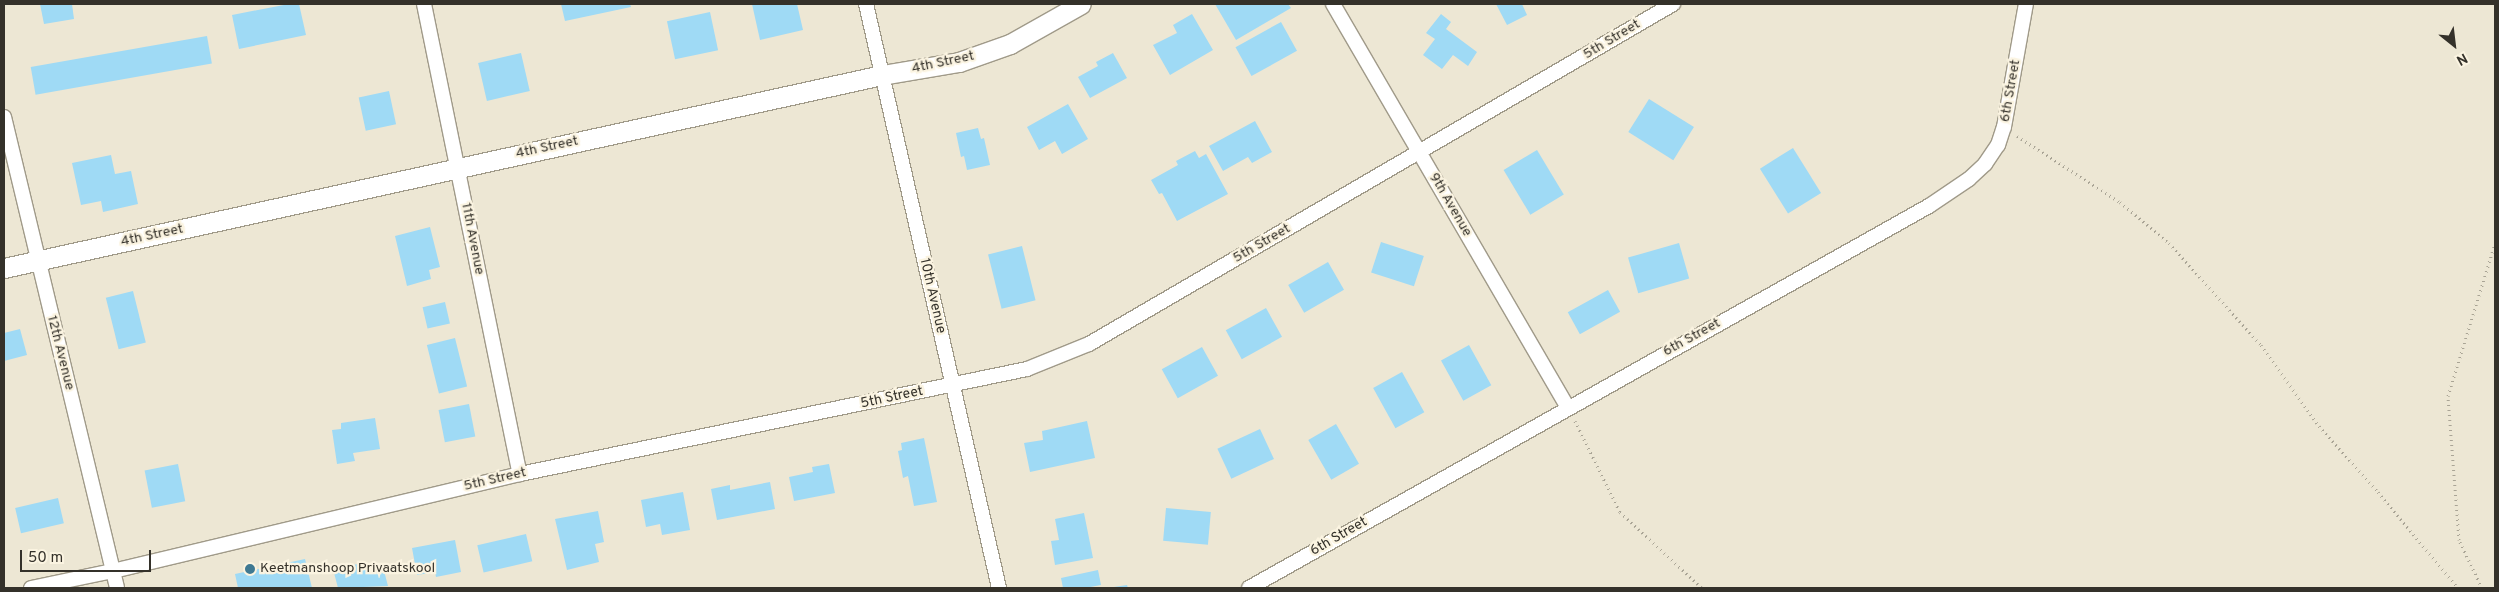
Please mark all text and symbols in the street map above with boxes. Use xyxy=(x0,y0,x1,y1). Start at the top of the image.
street label: 5th Street xyxy=(1580,16,1644,64)
north arrow xyxy=(2429,20,2479,70)
street label: 4th Street xyxy=(910,48,976,78)
text: N xyxy=(2453,49,2470,68)
street label: 6th Street xyxy=(1997,58,2025,124)
street label: 4th Street xyxy=(514,133,580,163)
street label: 9th Avenue xyxy=(1425,170,1475,240)
street label: 11th Avenue xyxy=(457,201,487,277)
street label: 4th Street xyxy=(119,221,185,251)
street label: 5th Street xyxy=(1230,221,1294,267)
street label: 10th Avenue xyxy=(915,257,949,335)
street label: 12th Avenue xyxy=(43,314,77,392)
street label: 6th Street xyxy=(1660,315,1724,361)
street label: 5th Street xyxy=(859,383,925,413)
street label: 5th Street xyxy=(462,465,528,495)
street label: 6th Street xyxy=(1307,514,1371,560)
scale bar xyxy=(22,540,154,572)
text: 50 m xyxy=(28,549,63,568)
place label: Keetmanshoop Privaatskool xyxy=(260,561,435,577)
marker: Keetmanshoop Privaatskool xyxy=(244,563,256,575)

